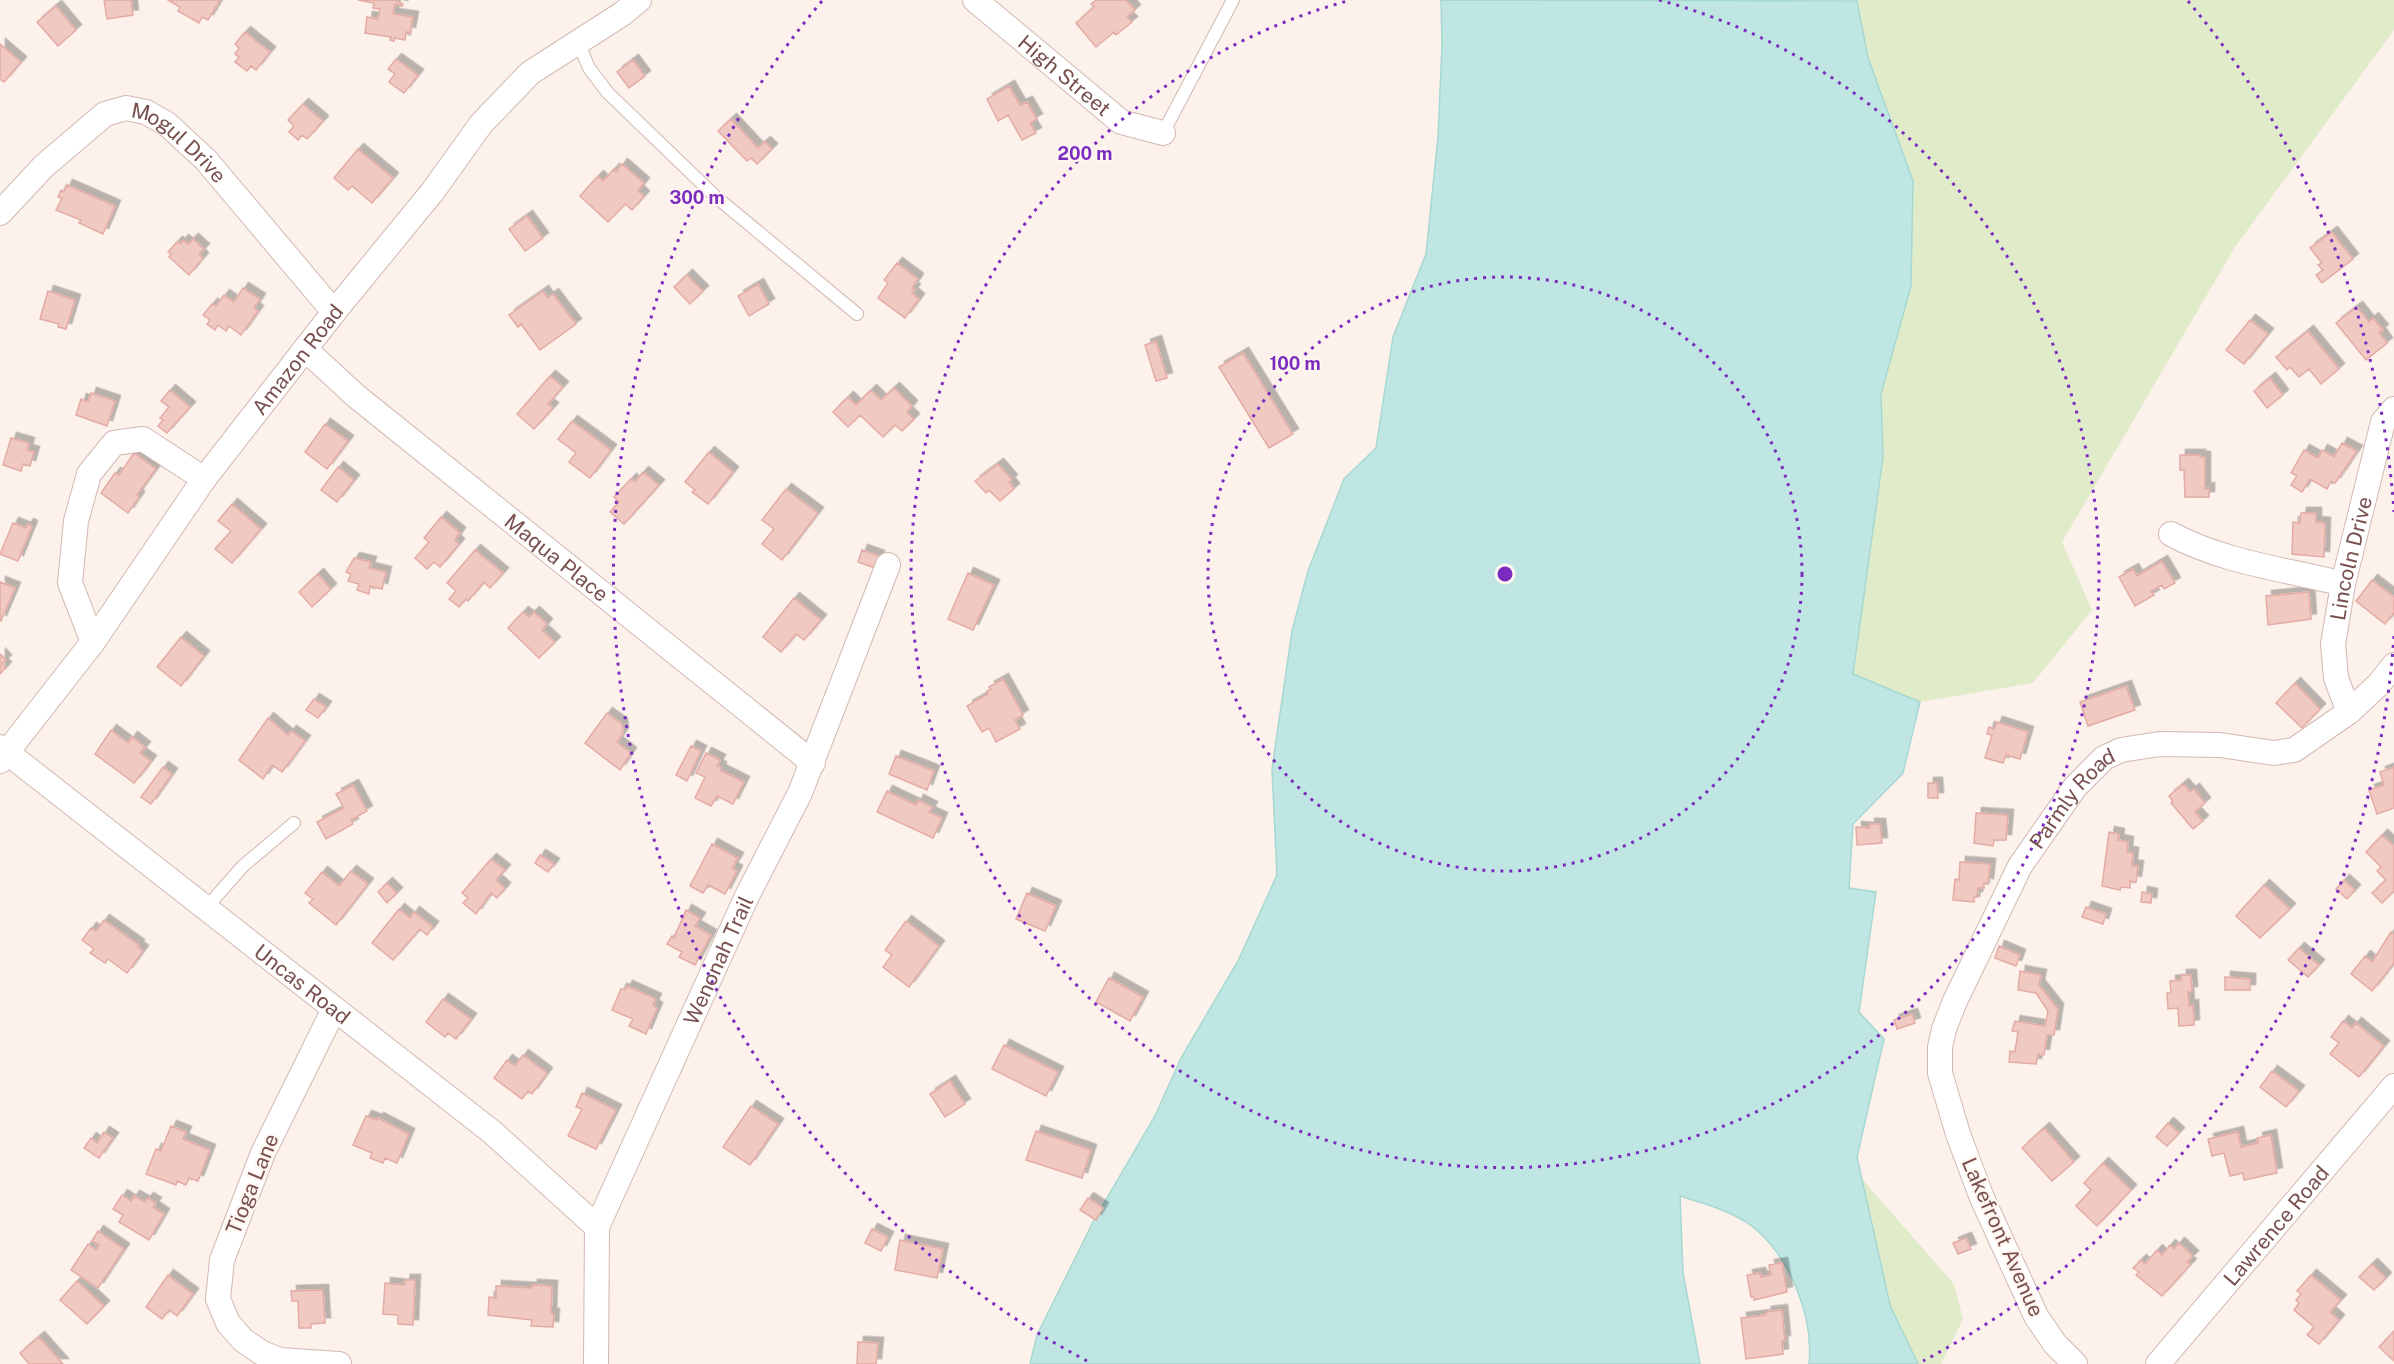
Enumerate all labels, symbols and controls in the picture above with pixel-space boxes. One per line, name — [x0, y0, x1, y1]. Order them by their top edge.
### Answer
street label: High Street — [1013, 29, 1116, 121]
street label: Mogul Drive — [129, 97, 232, 188]
text: 200 m — [1058, 143, 1112, 164]
text: 300 m — [669, 187, 725, 208]
street label: Amazon Road — [246, 299, 348, 420]
text: 100 m — [1269, 353, 1321, 374]
street label: Lincoln Drive — [2325, 494, 2377, 622]
street label: Maqua Place — [500, 508, 614, 607]
centre of rings — [1495, 564, 1515, 584]
street label: Parmly Road — [2024, 742, 2118, 853]
street label: Wenonah Trail — [678, 892, 758, 1029]
street label: Uncas Road — [249, 938, 355, 1029]
street label: Tioga Lane — [220, 1130, 284, 1238]
street label: Lakefront Avenue — [1957, 1154, 2049, 1320]
street label: Lawrence Road — [2218, 1160, 2334, 1290]

